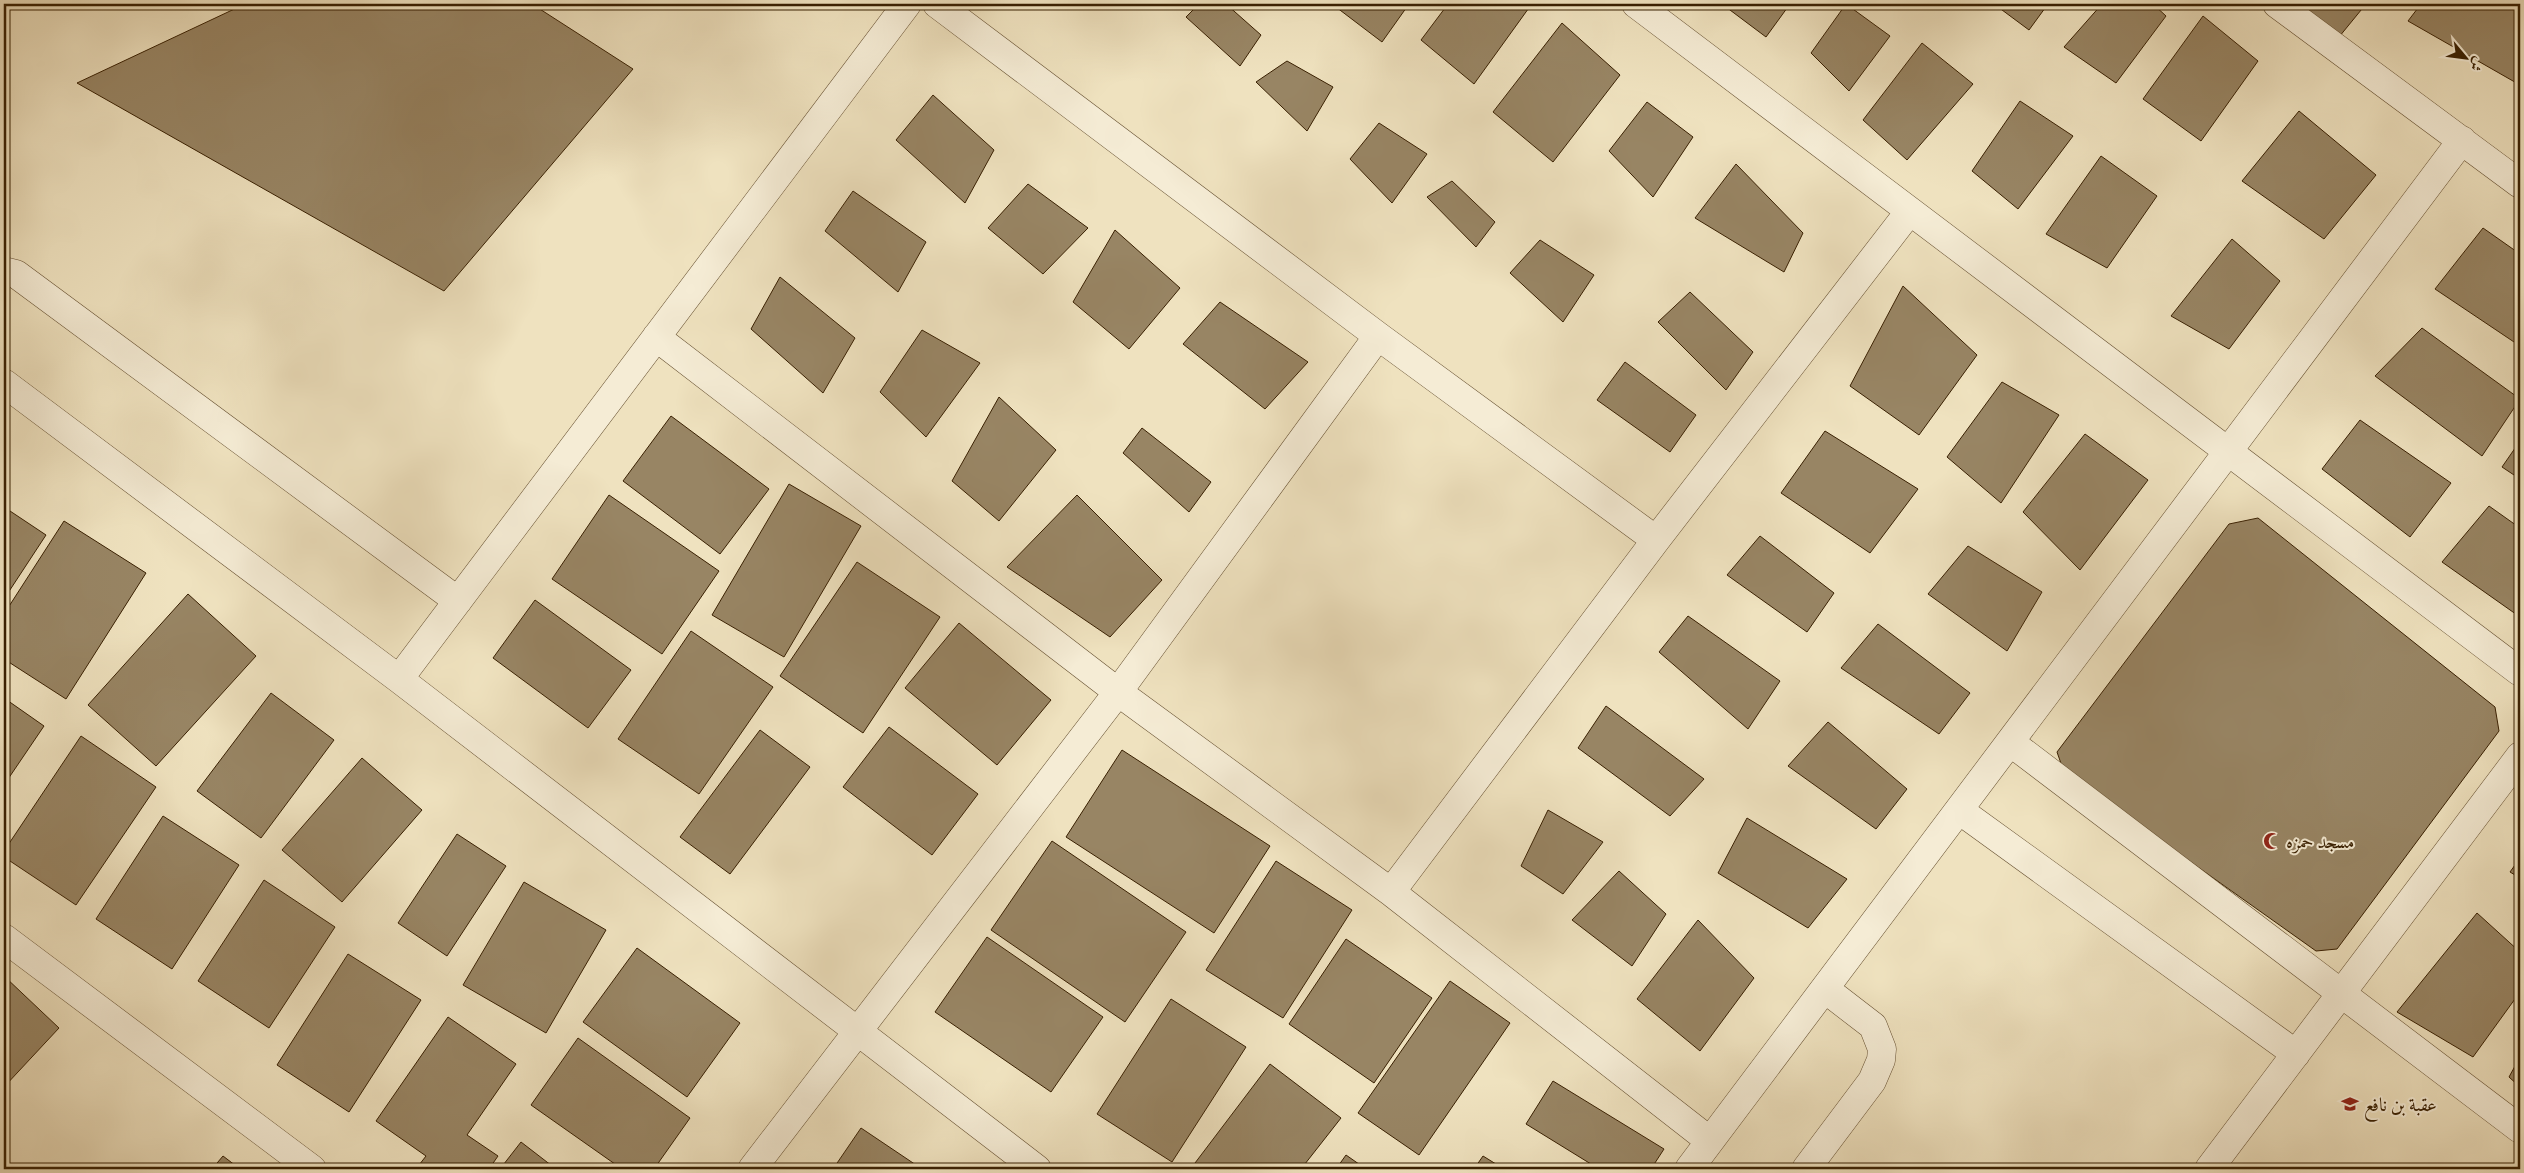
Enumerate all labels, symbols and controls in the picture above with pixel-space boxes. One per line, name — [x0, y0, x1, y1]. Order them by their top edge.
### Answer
north arrow — [2442, 32, 2492, 82]
text: ش — [2466, 54, 2489, 75]
place label: مسجد حمزه — [2286, 829, 2354, 854]
mosque icon: مسجد حمزه — [2262, 831, 2282, 851]
place label: عقبة بن نافع — [2364, 1092, 2437, 1122]
school or university icon: عقبة بن نافع — [2340, 1094, 2360, 1114]

